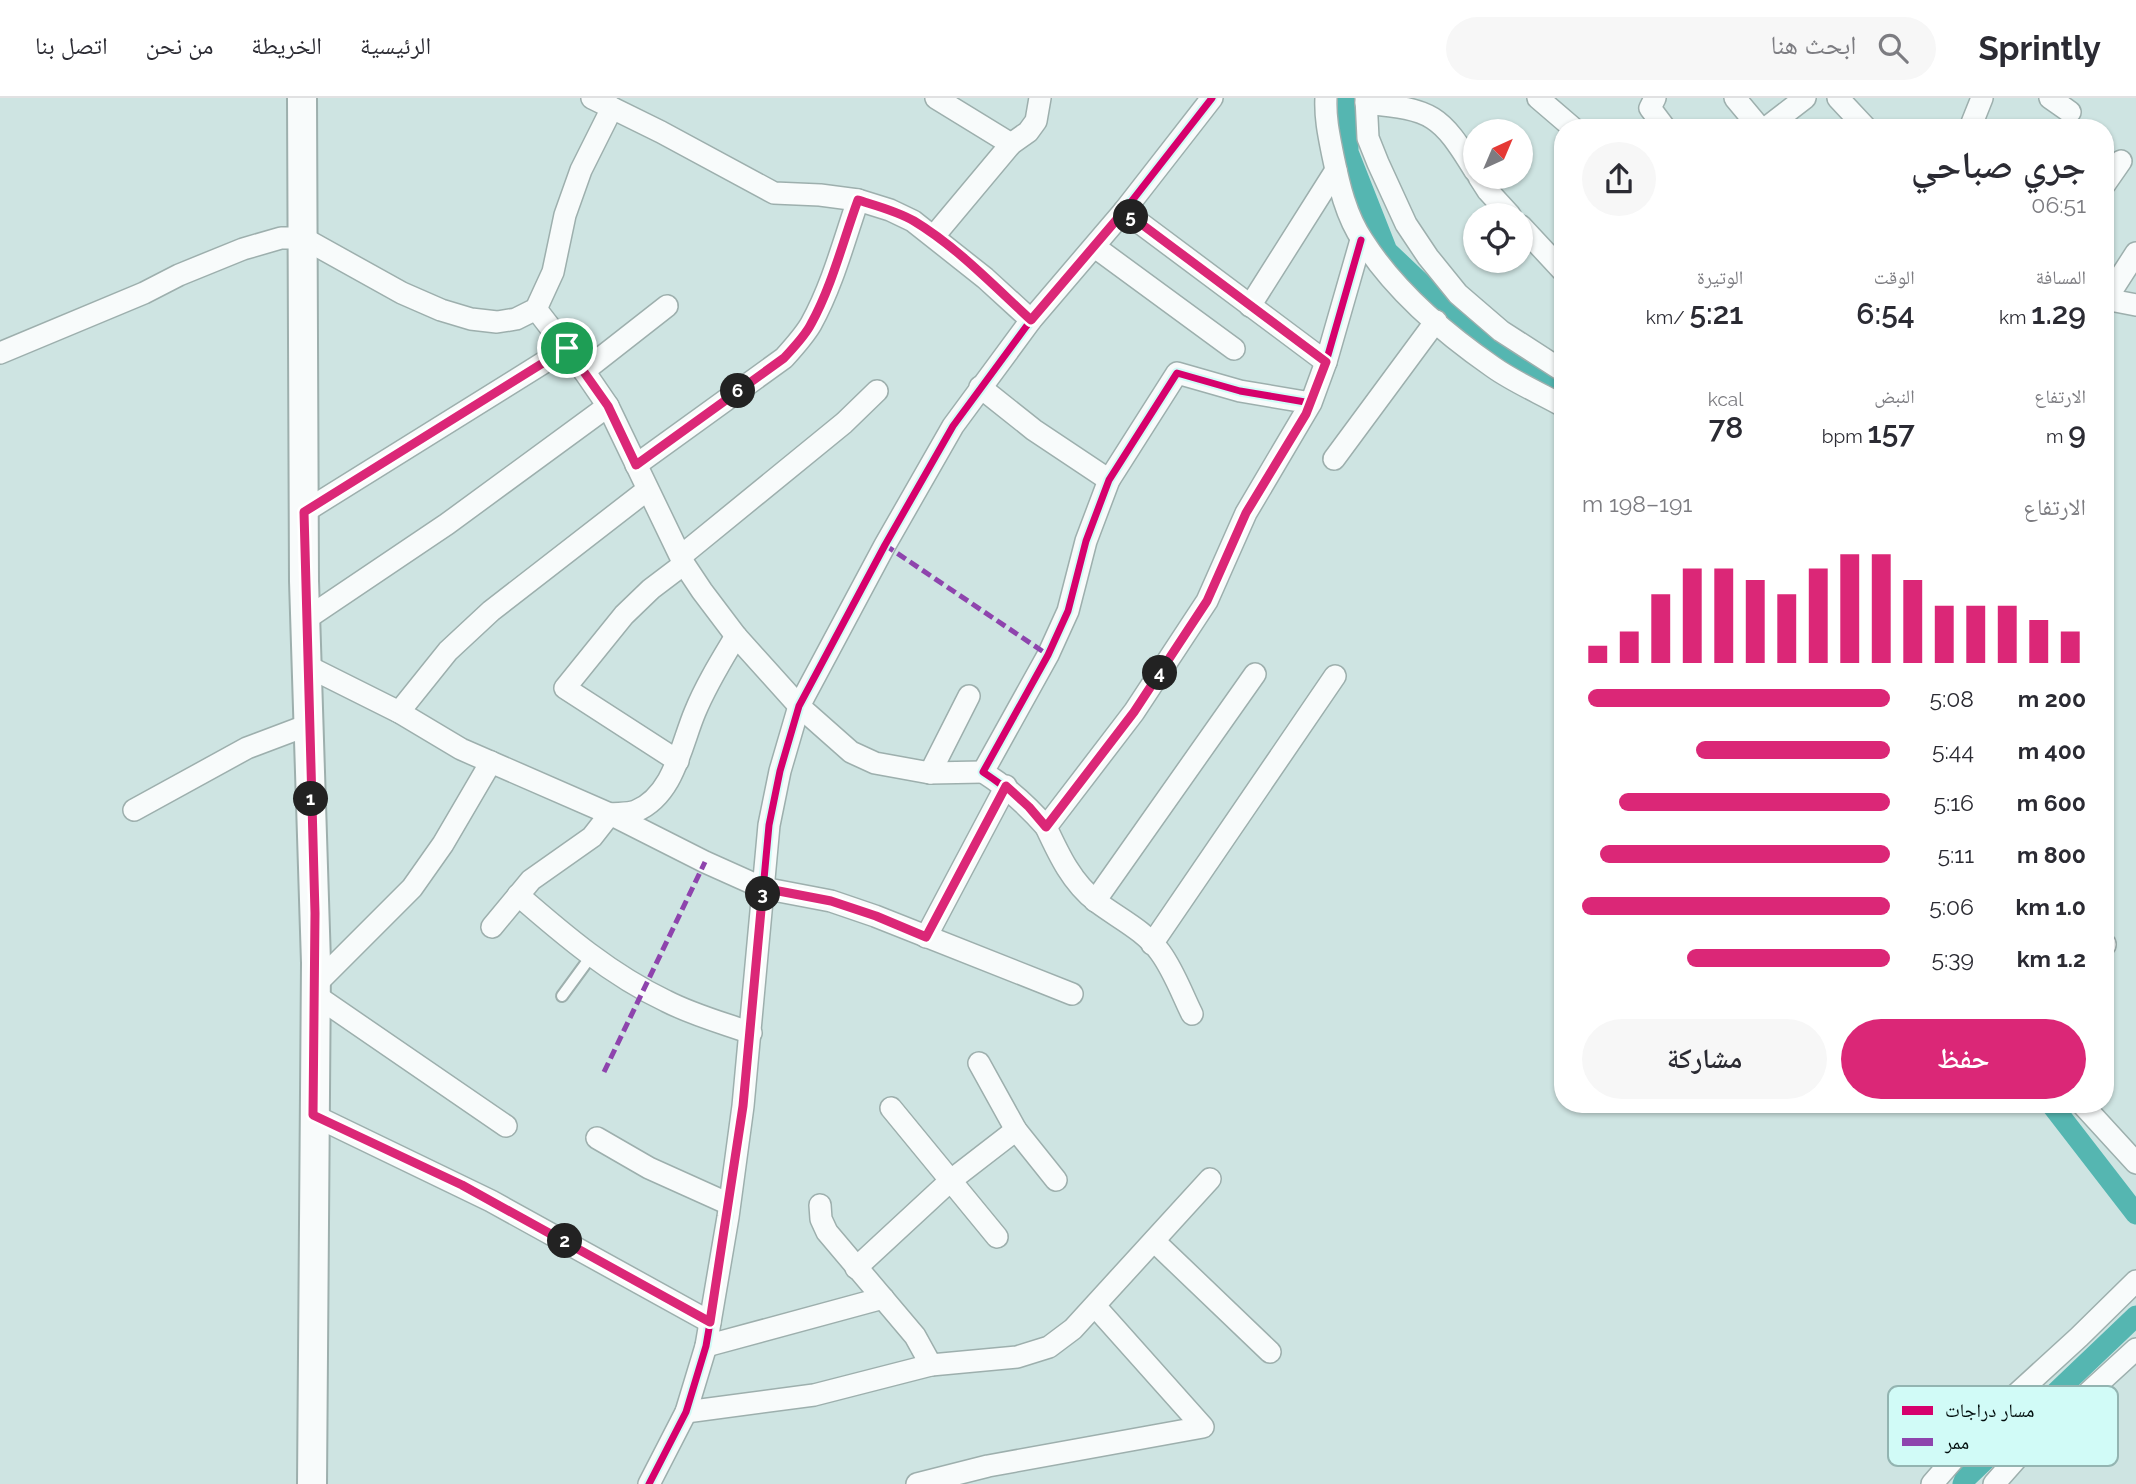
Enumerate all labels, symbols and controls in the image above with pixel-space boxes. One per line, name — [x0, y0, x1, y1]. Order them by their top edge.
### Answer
search box — [1446, 17, 1936, 80]
icon: search — [1874, 29, 1912, 67]
text: Sprintly — [1978, 29, 2101, 68]
text: ابحث هنا — [1771, 30, 1856, 60]
text: اتصل بنا — [35, 31, 108, 60]
text: من نحن — [146, 31, 213, 60]
text: الخريطة — [251, 31, 322, 60]
text: الرئيسية — [360, 31, 431, 60]
north arrow — [1463, 119, 1533, 189]
map controls — [1463, 119, 1533, 273]
button: share — [1582, 142, 1656, 216]
text: جري صباحي — [1911, 142, 2086, 187]
text: 06:51 — [2031, 191, 2086, 218]
pin: 5 — [1114, 200, 1148, 234]
button: locate — [1463, 203, 1533, 273]
text: 5 — [1125, 205, 1136, 227]
text: الوتيرة — [1697, 266, 1743, 288]
text: الوقت — [1874, 266, 1915, 288]
text: المسافة — [2036, 266, 2086, 288]
text: 5:21 — [1690, 296, 1743, 331]
text: 6:54 — [1856, 296, 1915, 331]
text: 1.29 — [2031, 296, 2086, 331]
text: /km — [1646, 306, 1690, 328]
text: km — [1999, 306, 2031, 328]
pin — [537, 318, 597, 378]
icon: arrive — [548, 329, 586, 367]
pin: 6 — [720, 374, 756, 408]
text: 6 — [732, 379, 743, 401]
text: النبض — [1874, 385, 1915, 407]
text: الارتفاع — [2034, 385, 2086, 407]
text: kcal — [1708, 388, 1743, 410]
text: 78 — [1709, 410, 1743, 445]
text: 157 — [1868, 415, 1915, 450]
text: 9 — [2068, 415, 2086, 450]
text: bpm — [1822, 425, 1868, 447]
text: m — [2046, 425, 2068, 447]
text: 191–198 m — [1582, 490, 1692, 517]
text: الارتفاع — [2023, 493, 2086, 520]
pin: 4 — [1142, 656, 1178, 690]
text: 4 — [1154, 661, 1165, 683]
text: 5:08 — [1929, 685, 1974, 712]
text: 200 m — [2018, 685, 2086, 712]
text: 5:44 — [1932, 737, 1974, 764]
text: 400 m — [2018, 737, 2086, 764]
pin: 1 — [294, 782, 328, 816]
text: 1 — [306, 787, 315, 809]
text: 5:16 — [1933, 789, 1974, 816]
text: 600 m — [2017, 789, 2086, 816]
text: 5:11 — [1937, 841, 1974, 868]
text: 800 m — [2017, 841, 2086, 868]
pin: 3 — [746, 876, 780, 912]
text: 3 — [757, 882, 768, 904]
text: 5:06 — [1929, 893, 1974, 920]
text: 1.0 km — [2016, 893, 2086, 920]
text: 5:39 — [1931, 945, 1974, 972]
text: 1.2 km — [2017, 945, 2086, 972]
button: مشاركة — [1582, 1019, 1827, 1099]
button: حفظ — [1841, 1019, 2086, 1099]
pin: 2 — [548, 1224, 582, 1258]
text: 2 — [559, 1229, 570, 1251]
legend — [1888, 1386, 2118, 1466]
text: مسار دراجات — [1945, 1399, 2035, 1422]
text: ممر — [1944, 1431, 1969, 1454]

